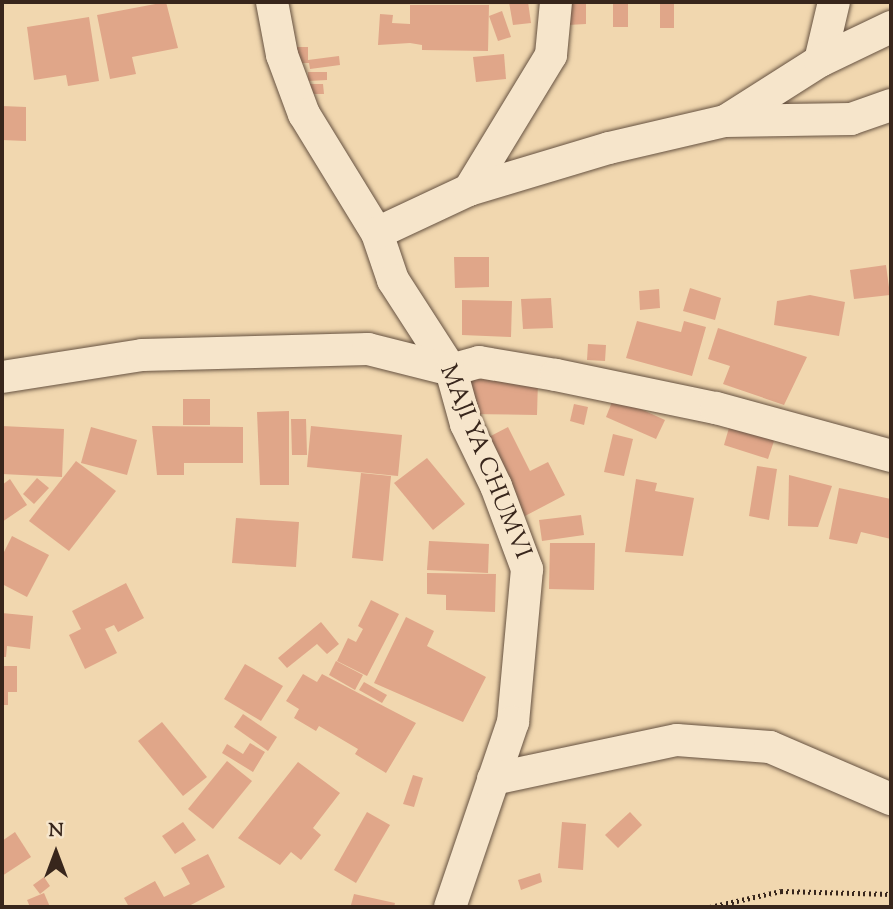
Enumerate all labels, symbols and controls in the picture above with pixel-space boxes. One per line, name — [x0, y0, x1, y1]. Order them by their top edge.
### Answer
street label: MAJI YA CHUMVI — [432, 361, 536, 563]
north arrow — [21, 818, 91, 888]
text: N — [48, 818, 64, 845]

